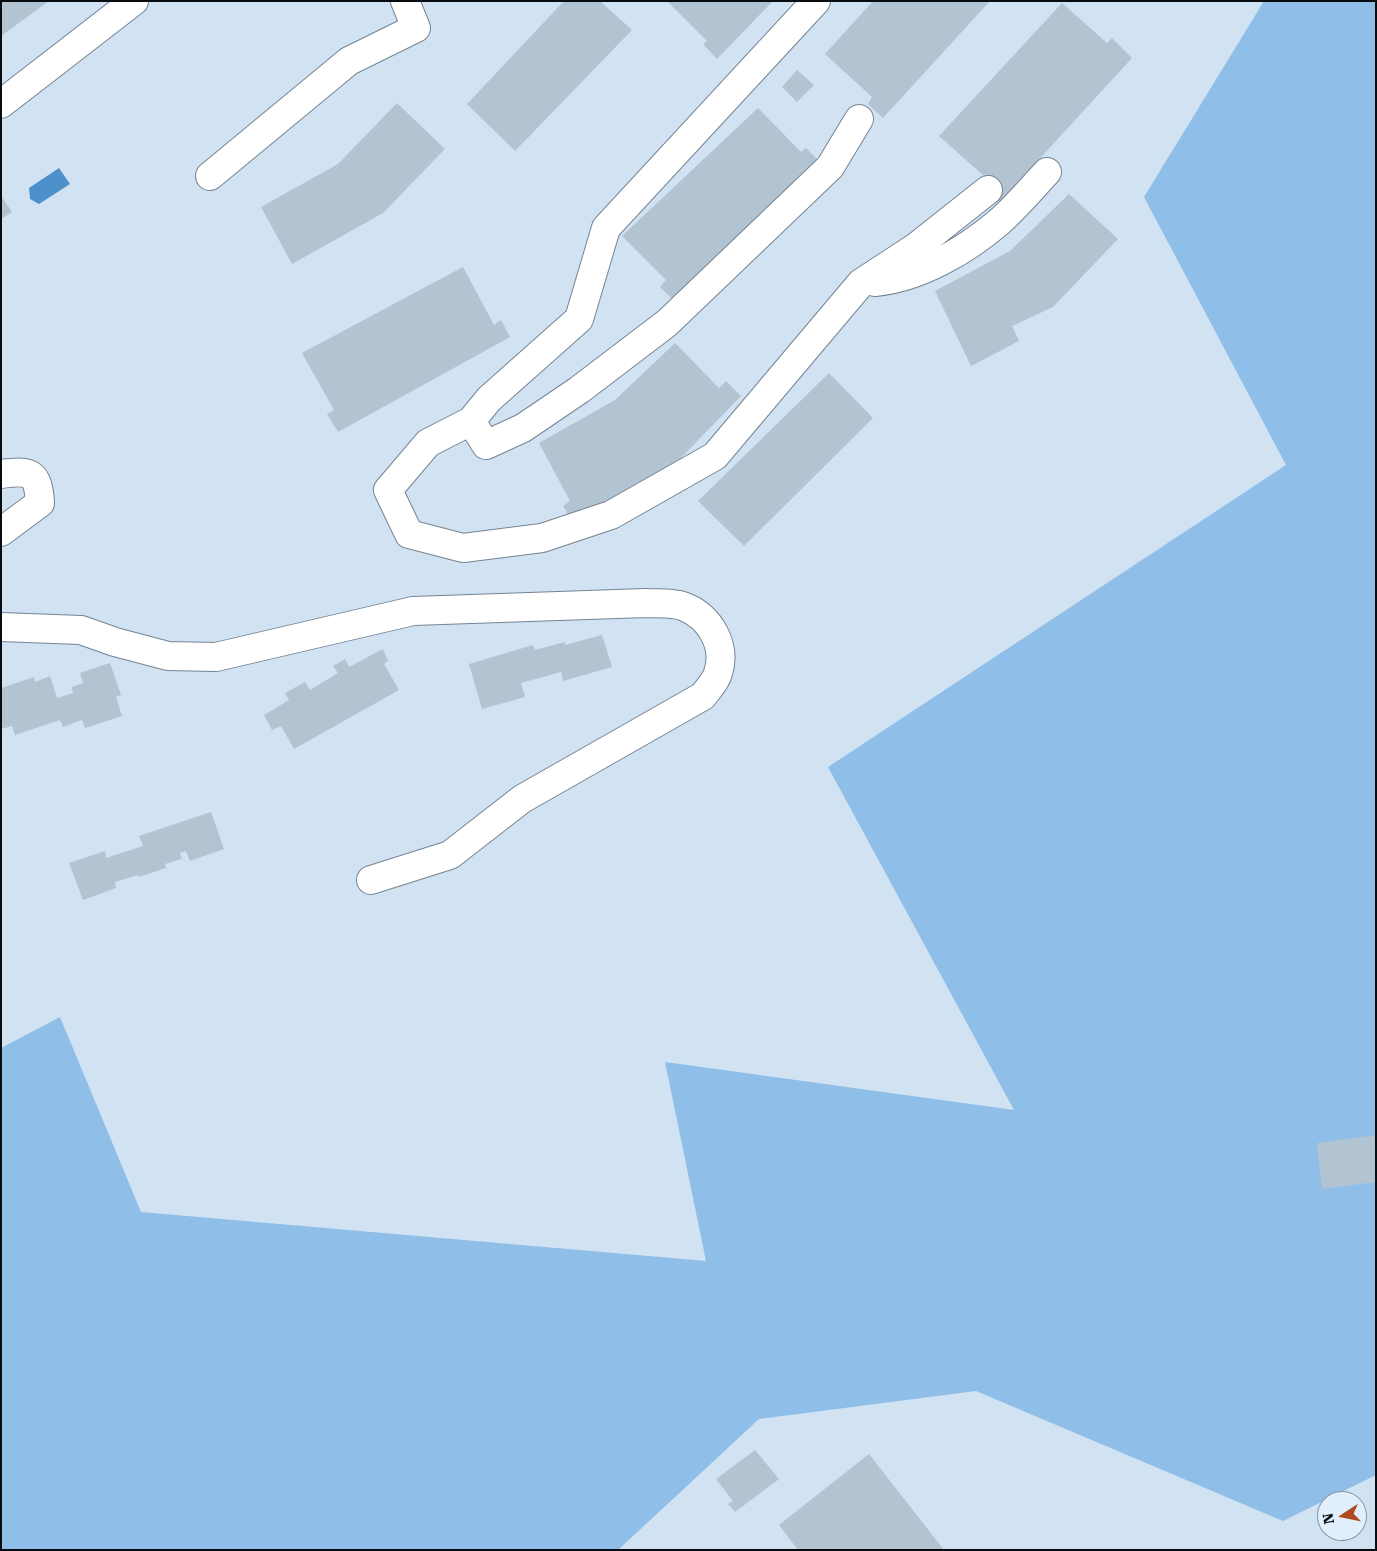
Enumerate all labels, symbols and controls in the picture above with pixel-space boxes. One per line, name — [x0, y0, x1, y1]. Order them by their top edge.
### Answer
north arrow — [1317, 1491, 1367, 1541]
text: N — [1319, 1512, 1337, 1525]

